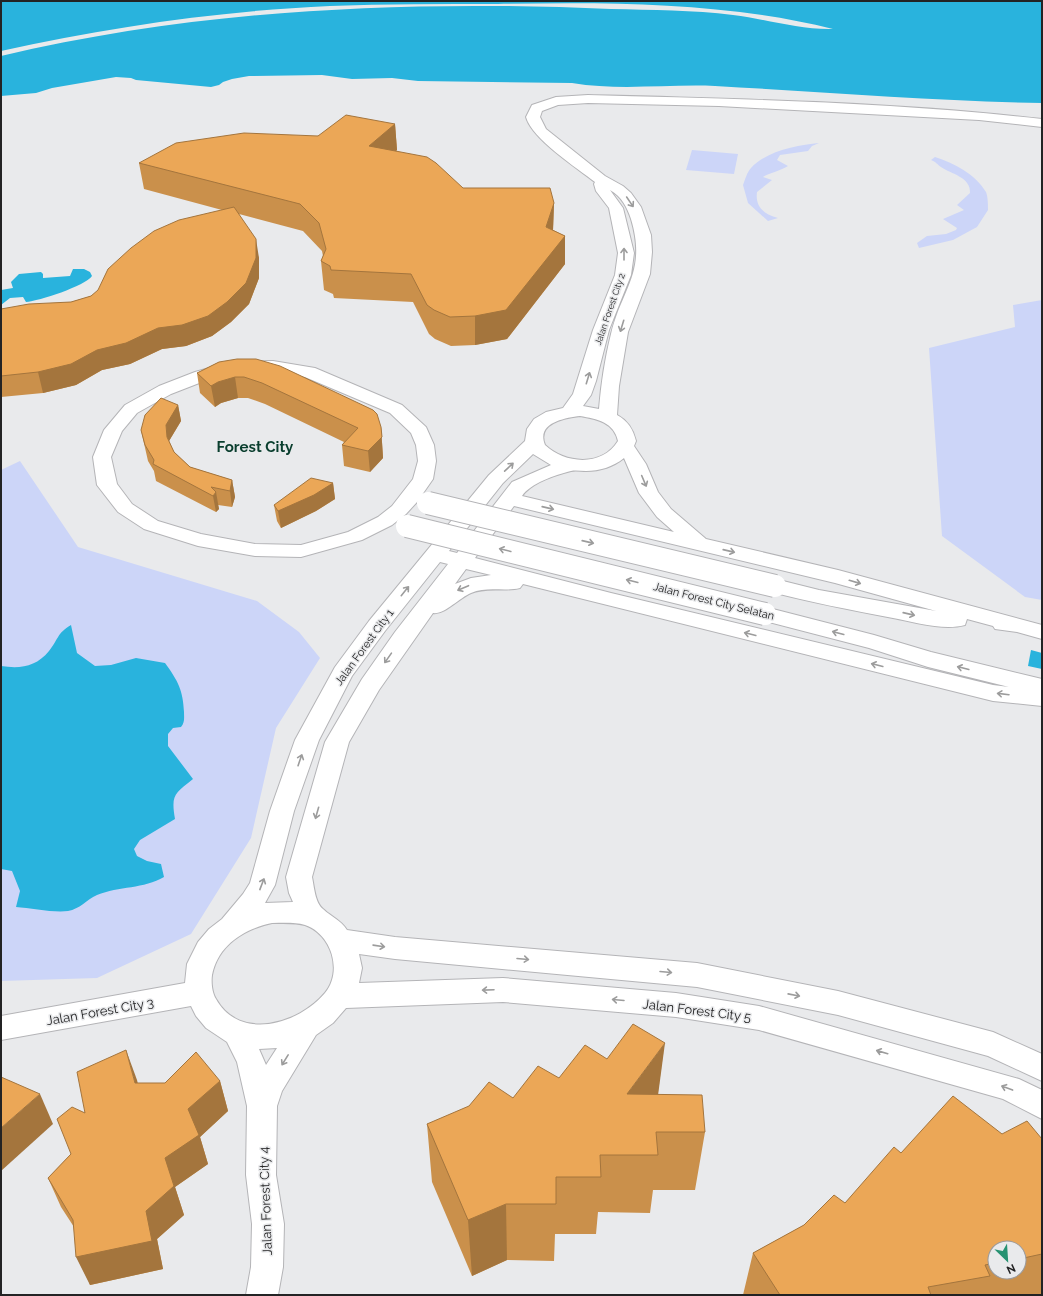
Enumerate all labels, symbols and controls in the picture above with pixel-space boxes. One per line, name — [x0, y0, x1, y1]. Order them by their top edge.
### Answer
one-way arrow — [626, 197, 634, 208]
one-way arrow — [620, 248, 628, 261]
street label: Jalan Forest City 2 — [593, 272, 627, 346]
one-way arrow — [618, 319, 625, 332]
one-way arrow — [585, 372, 592, 385]
district label: Forest City — [217, 438, 294, 456]
one-way arrow — [504, 462, 514, 472]
one-way arrow — [641, 475, 648, 487]
one-way arrow — [541, 504, 554, 512]
one-way arrow — [582, 539, 595, 546]
one-way arrow — [499, 546, 512, 554]
one-way arrow — [722, 548, 735, 555]
one-way arrow — [626, 577, 639, 584]
one-way arrow — [848, 579, 861, 586]
street label: Jalan Forest City Selatan — [652, 580, 776, 623]
one-way arrow — [457, 585, 469, 593]
one-way arrow — [401, 586, 410, 597]
street label: Jalan Forest City 1 — [332, 607, 397, 688]
one-way arrow — [903, 611, 916, 619]
one-way arrow — [832, 628, 845, 636]
one-way arrow — [744, 630, 757, 637]
one-way arrow — [384, 653, 392, 664]
one-way arrow — [870, 660, 883, 668]
one-way arrow — [957, 663, 970, 671]
one-way arrow — [997, 690, 1010, 698]
one-way arrow — [296, 754, 304, 766]
one-way arrow — [313, 806, 320, 819]
one-way arrow — [258, 878, 266, 890]
one-way arrow — [372, 942, 385, 949]
one-way arrow — [516, 955, 529, 962]
one-way arrow — [659, 969, 672, 976]
one-way arrow — [482, 986, 495, 994]
one-way arrow — [787, 991, 800, 999]
street label: Jalan Forest City 3 — [45, 995, 155, 1028]
one-way arrow — [612, 996, 625, 1004]
street label: Jalan Forest City 5 — [642, 996, 752, 1025]
one-way arrow — [876, 1048, 889, 1056]
one-way arrow — [281, 1054, 289, 1065]
one-way arrow — [1001, 1084, 1013, 1092]
street label: Jalan Forest City 4 — [256, 1146, 275, 1256]
north arrow — [987, 1240, 1027, 1280]
text: N — [1004, 1261, 1018, 1276]

